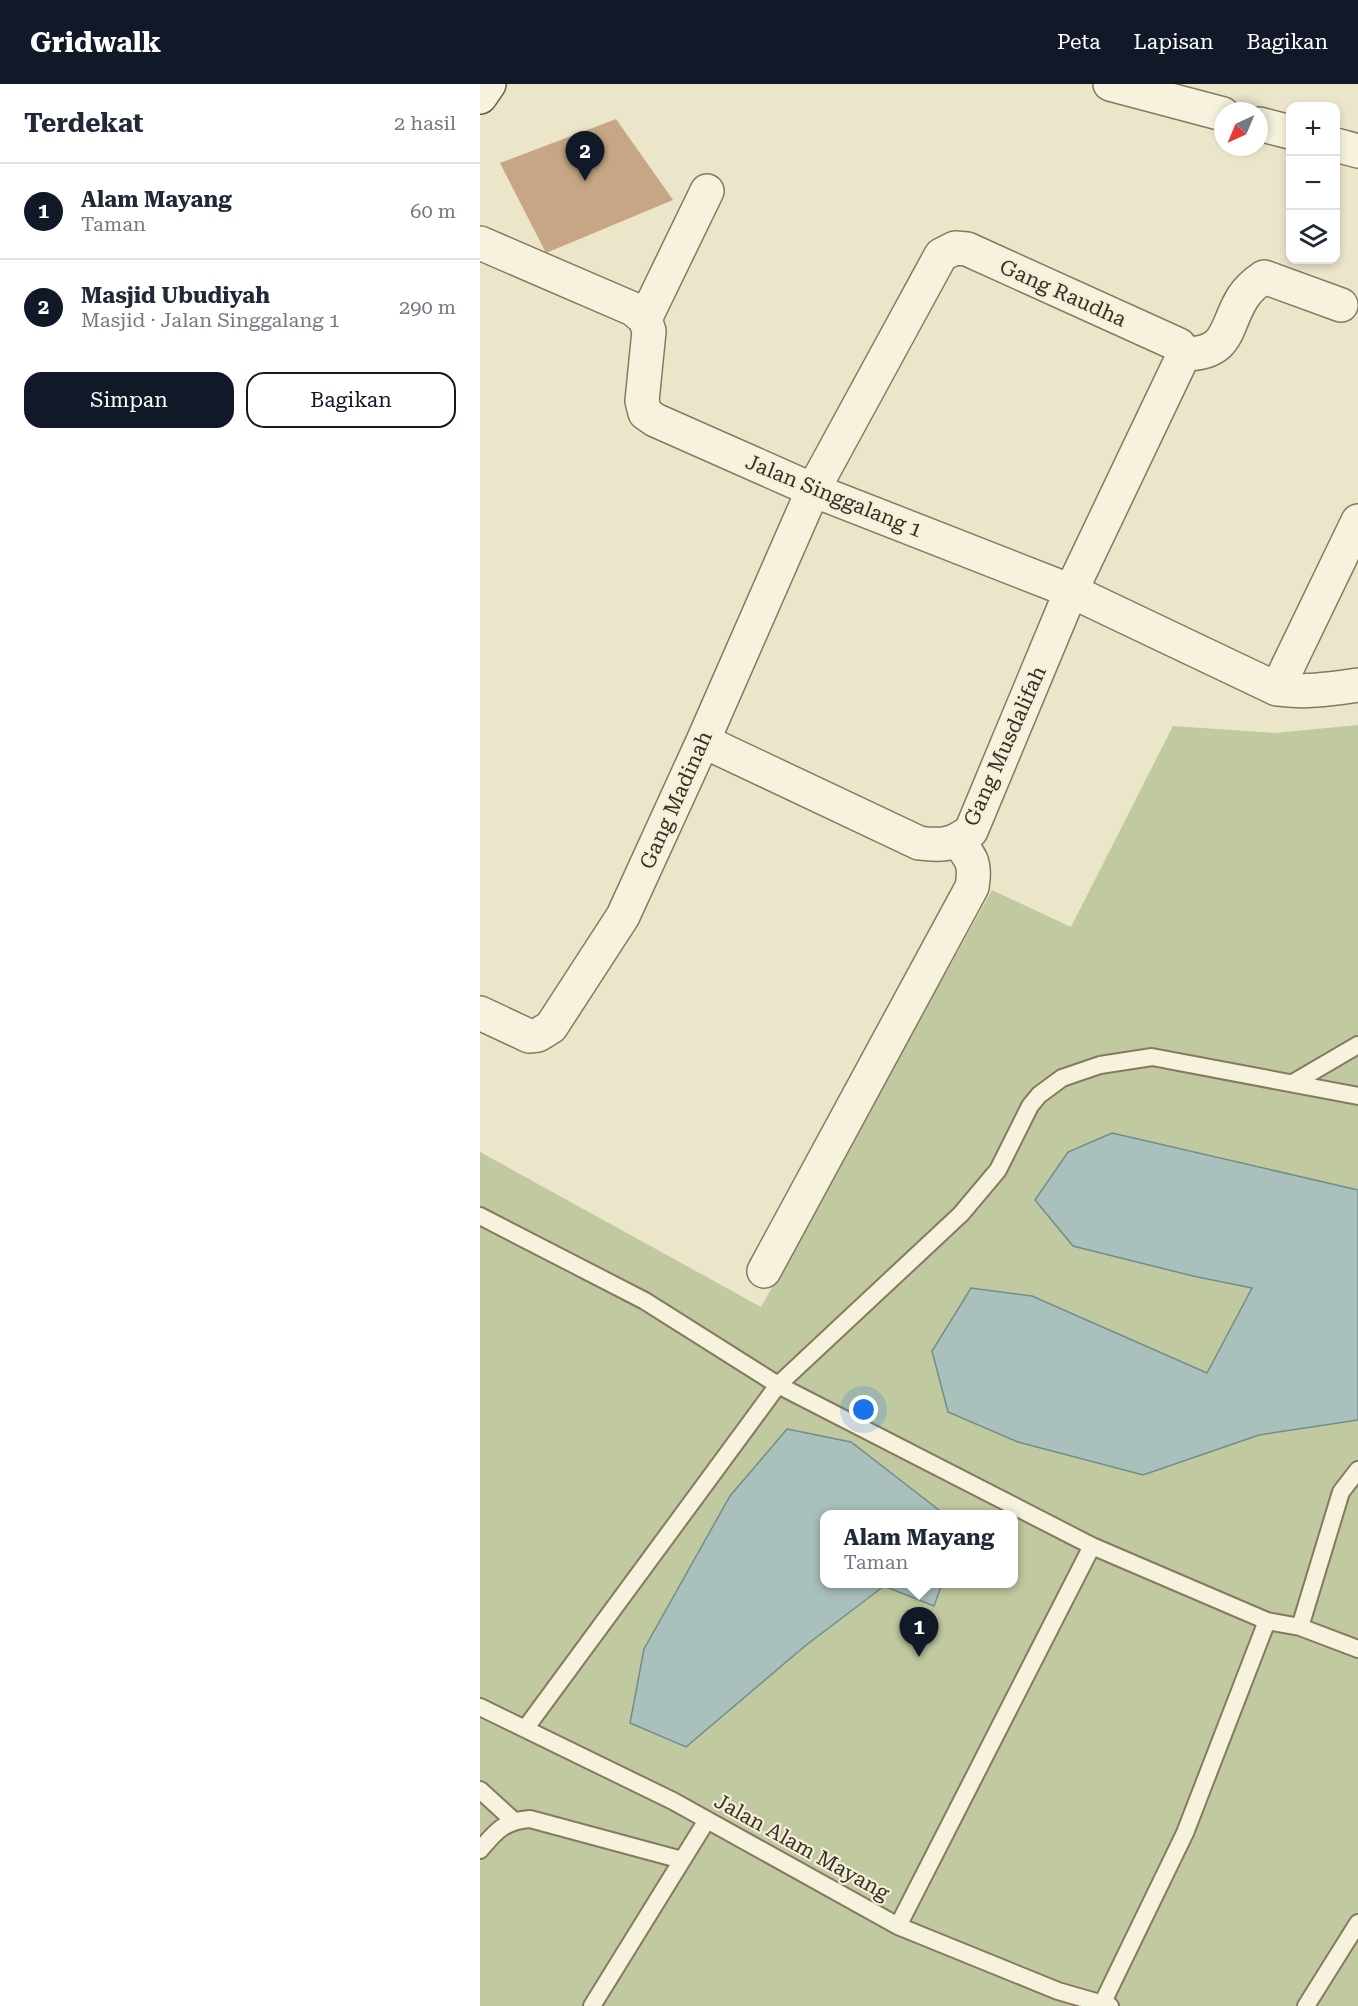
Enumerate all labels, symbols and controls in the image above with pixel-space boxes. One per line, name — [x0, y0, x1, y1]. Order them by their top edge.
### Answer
text: Gridwalk — [30, 26, 161, 59]
text: Peta — [1057, 30, 1101, 54]
text: Lapisan — [1134, 30, 1214, 54]
text: Bagikan — [1247, 30, 1328, 54]
north arrow — [1214, 102, 1268, 156]
map controls — [1286, 102, 1340, 264]
button: + — [1286, 102, 1340, 156]
text: Terdekat — [24, 108, 144, 138]
text: 2 hasil — [394, 111, 456, 135]
pin: 2 — [566, 132, 604, 181]
button: − — [1286, 156, 1340, 210]
text: Alam Mayang — [81, 187, 232, 212]
text: 1 — [38, 199, 49, 223]
text: 60 m — [410, 199, 456, 223]
button: layers — [1286, 210, 1340, 264]
text: Taman — [81, 212, 146, 236]
street label: Gang Raudha — [996, 254, 1131, 332]
text: Masjid Ubudiyah — [81, 283, 270, 308]
text: 2 — [38, 295, 49, 319]
text: 290 m — [399, 295, 456, 319]
text: Masjid · Jalan Singgalang 1 — [81, 308, 340, 332]
button: Simpan — [24, 372, 234, 428]
button: Bagikan — [246, 372, 456, 428]
street label: Jalan Singgalang 1 — [742, 450, 926, 542]
street label: Gang Musdalifah — [959, 662, 1051, 830]
street label: Gang Madinah — [635, 727, 717, 873]
your location — [849, 1395, 878, 1424]
popup — [820, 1510, 1018, 1588]
text: Alam Mayang — [844, 1525, 994, 1550]
text: Taman — [844, 1550, 909, 1574]
pin: 1 — [900, 1608, 938, 1657]
street label: Jalan Alam Mayang — [710, 1789, 894, 1905]

